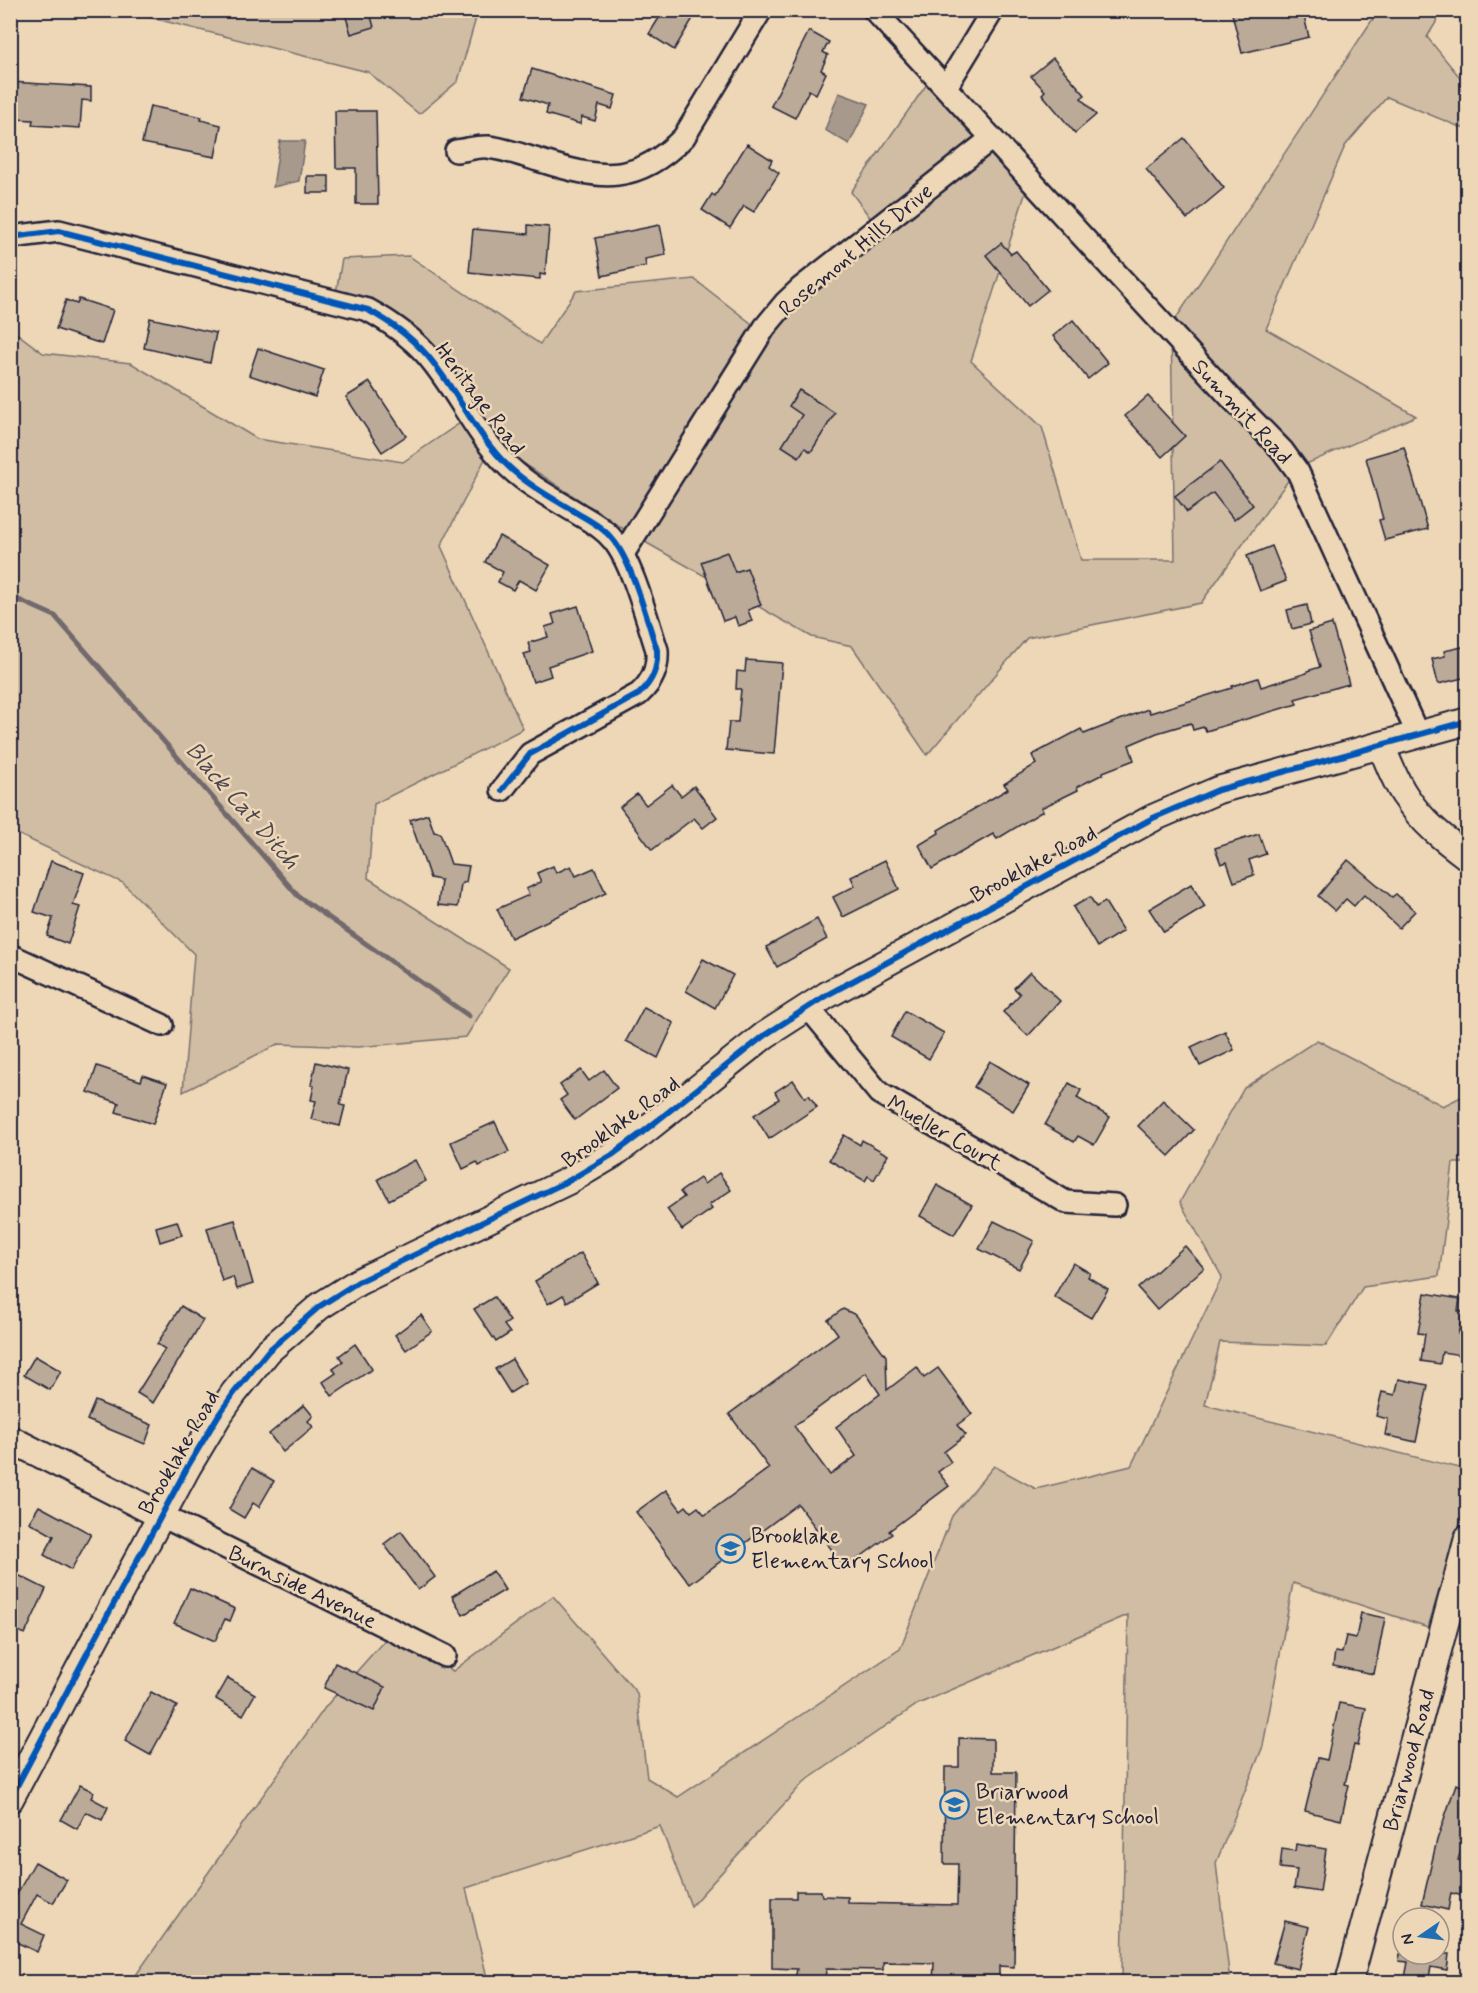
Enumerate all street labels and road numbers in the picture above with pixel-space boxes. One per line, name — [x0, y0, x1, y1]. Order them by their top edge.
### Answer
street label: Rosemont Hills Drive — [773, 178, 939, 323]
street label: Heritage Road — [427, 337, 531, 462]
street label: Summit Road — [1185, 354, 1298, 471]
street label: Brooklake Road — [966, 820, 1102, 910]
street label: Brooklake Road — [557, 1070, 686, 1175]
street label: Mueller Court — [881, 1090, 1007, 1178]
street label: Brooklake Road — [133, 1386, 227, 1520]
street label: Burnside Avenue — [223, 1540, 381, 1636]
street label: Briarwood Road — [1378, 1686, 1442, 1835]

